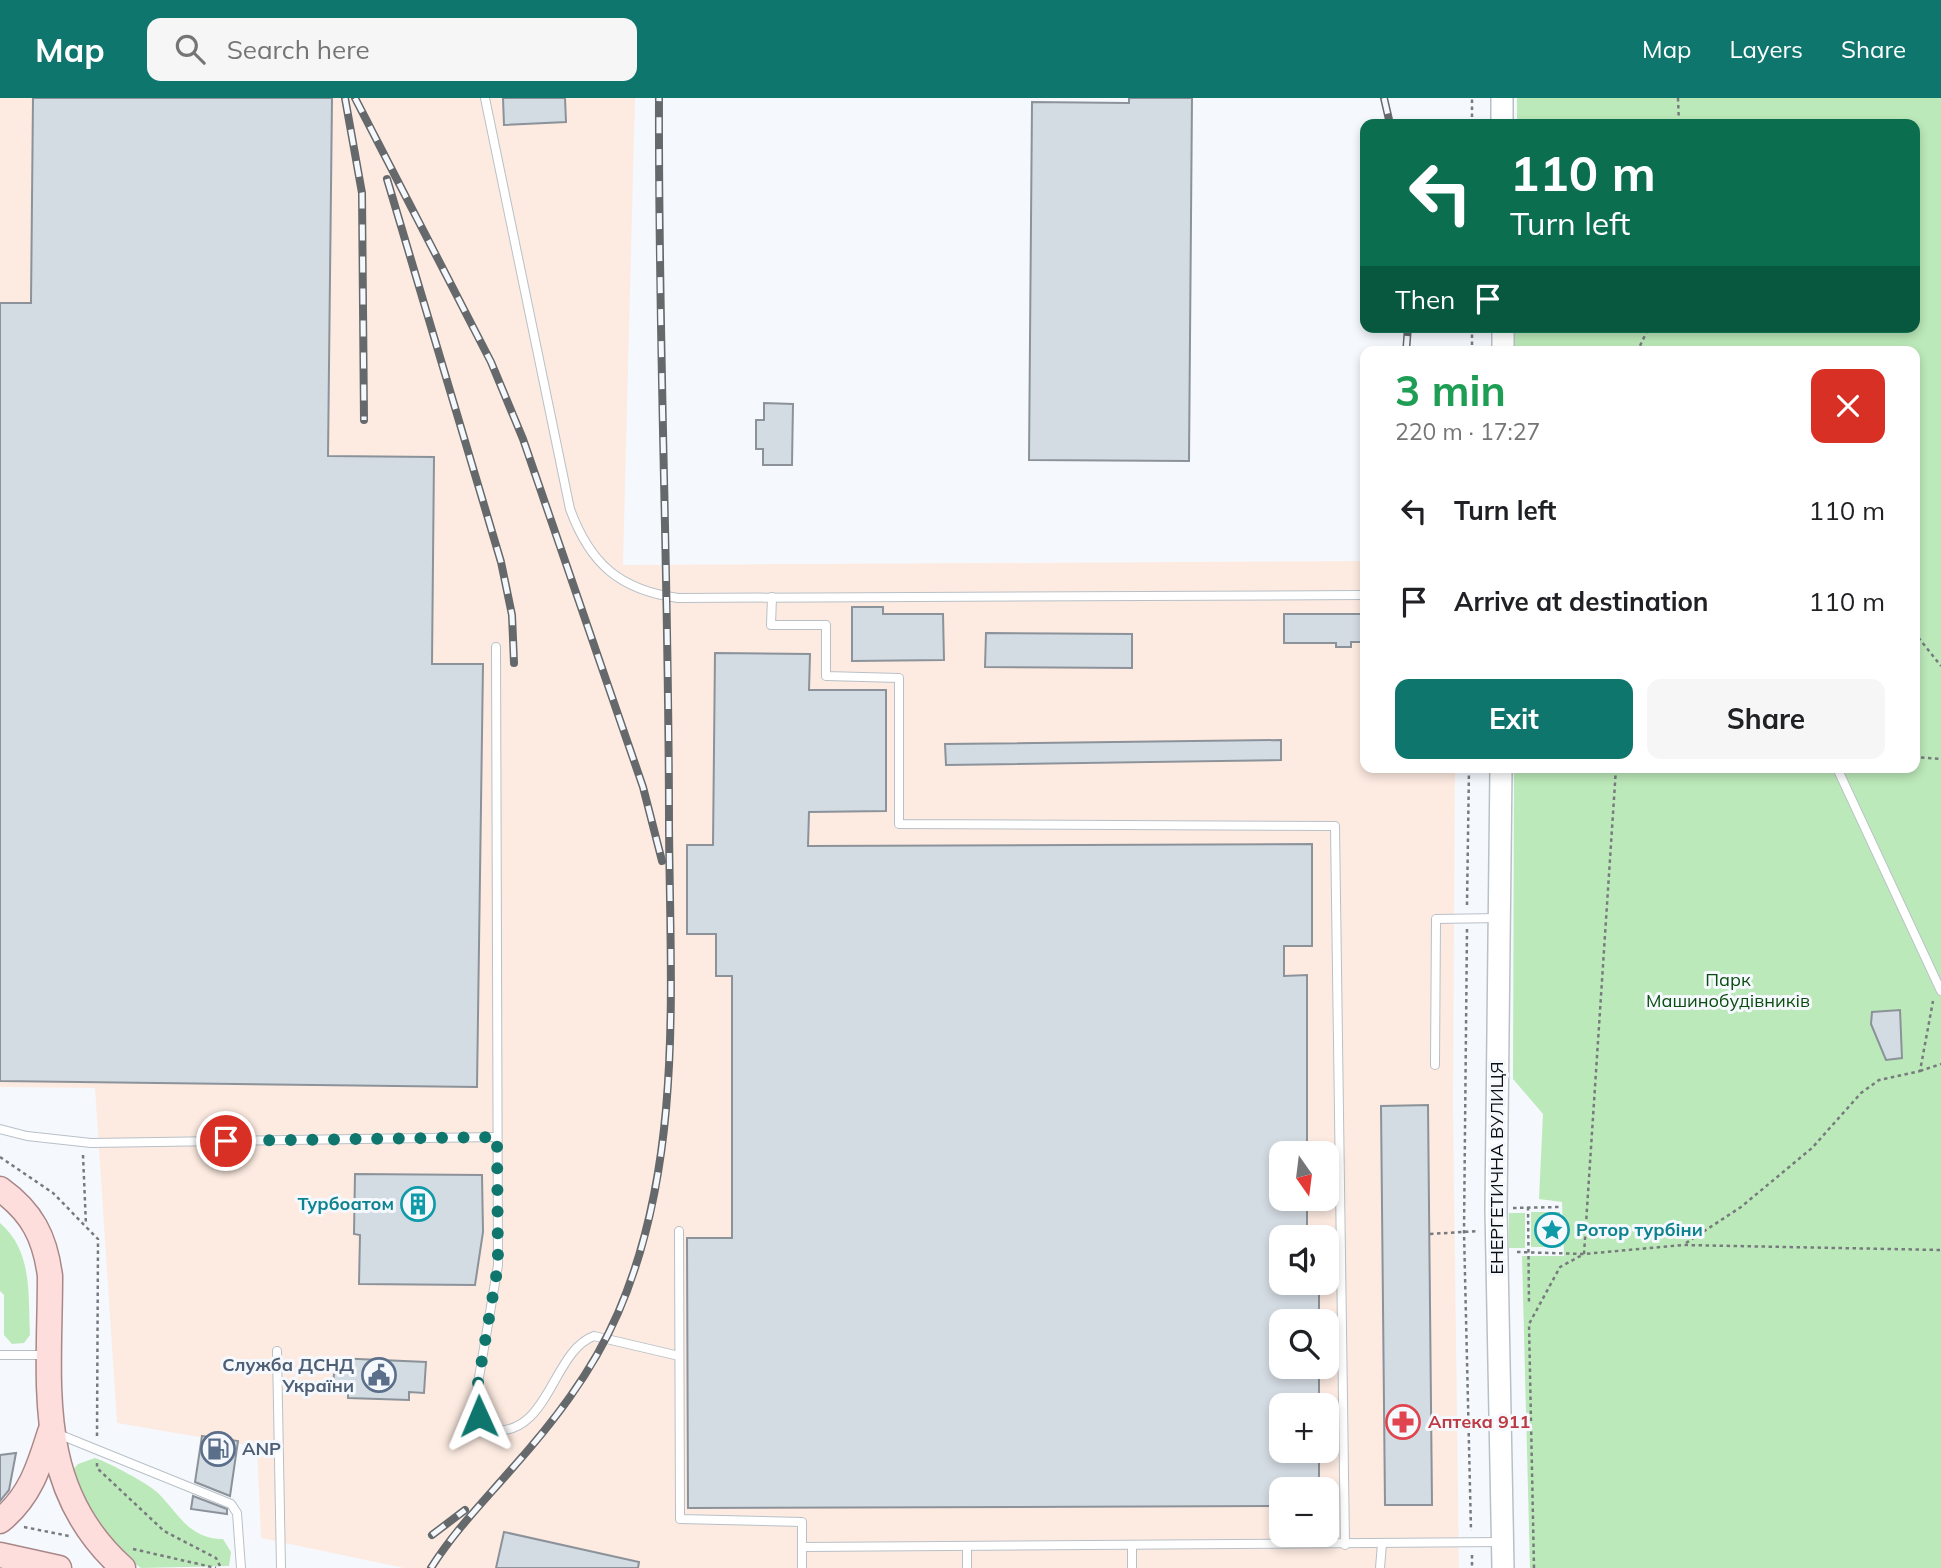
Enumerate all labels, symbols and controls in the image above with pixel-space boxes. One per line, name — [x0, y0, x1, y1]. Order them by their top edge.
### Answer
search box — [147, 18, 637, 81]
text: Map — [35, 29, 105, 70]
icon: search — [171, 30, 209, 68]
text: Search here — [227, 33, 370, 66]
text: Map — [1642, 34, 1691, 64]
text: Layers — [1729, 34, 1803, 64]
text: Share — [1841, 34, 1906, 64]
text: 110 m — [1510, 142, 1656, 203]
icon: left — [1395, 147, 1486, 238]
text: Turn left — [1510, 203, 1630, 243]
icon: arrive — [1469, 280, 1507, 318]
text: Then — [1395, 283, 1455, 316]
text: 3 min — [1395, 364, 1506, 417]
button: close — [1811, 369, 1885, 443]
text: 220 m · 17:27 — [1395, 417, 1540, 446]
icon: left — [1395, 492, 1433, 530]
text: Turn left — [1454, 494, 1556, 527]
text: 110 m — [1809, 494, 1885, 527]
icon: arrive — [1395, 583, 1433, 621]
text: Arrive at destination — [1454, 585, 1709, 618]
text: 110 m — [1809, 585, 1885, 618]
button: Exit — [1395, 679, 1633, 759]
button: Share — [1647, 679, 1885, 759]
park label: Парк Машинобудівників — [1646, 968, 1810, 1012]
street label: ЕНЕРГЕТИЧНА ВУЛИЦЯ — [1485, 1061, 1508, 1275]
pin — [196, 1111, 256, 1171]
icon: arrive — [207, 1122, 245, 1160]
north arrow — [1269, 1141, 1339, 1211]
map controls — [1269, 1141, 1339, 1547]
building icon: Турбоатом — [399, 1185, 437, 1223]
place label: Турбоатом — [297, 1192, 394, 1215]
place icon: Ротор турбіни — [1533, 1211, 1571, 1249]
place label: Ротор турбіни — [1576, 1218, 1703, 1241]
button: sound — [1269, 1225, 1339, 1295]
button: search — [1269, 1309, 1339, 1379]
place label: Служба ДСНД України — [222, 1353, 354, 1397]
public building icon: Служба ДСНД України — [360, 1356, 398, 1394]
position arrow — [442, 1379, 516, 1453]
button: + — [1269, 1393, 1339, 1463]
pharmacy icon: Аптека 911 — [1384, 1403, 1422, 1441]
place label: Аптека 911 — [1428, 1410, 1530, 1433]
fuel station icon: ANP — [199, 1430, 237, 1468]
place label: ANP — [242, 1437, 281, 1460]
button: − — [1269, 1477, 1339, 1547]

